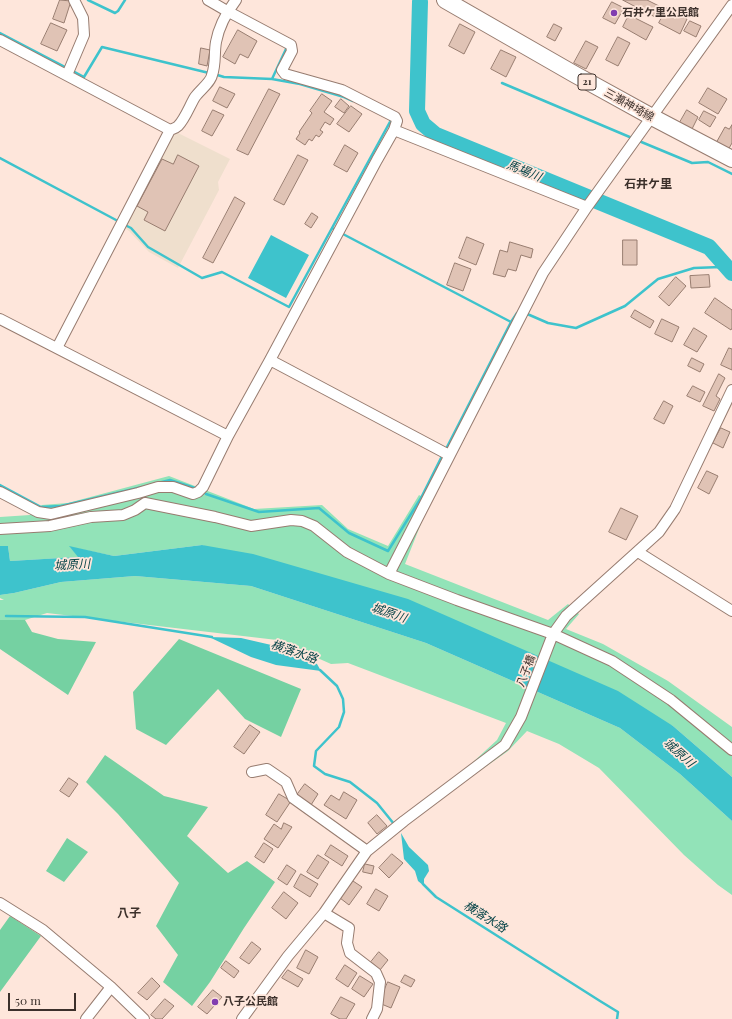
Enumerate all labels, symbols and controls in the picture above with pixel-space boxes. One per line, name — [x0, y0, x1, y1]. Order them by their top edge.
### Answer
place label: 石井ケ里公民館 — [622, 6, 699, 20]
marker: 石井ケ里公民館 — [609, 8, 619, 18]
road number: 21 — [578, 74, 596, 90]
street label: 三瀬神埼線 — [602, 86, 656, 124]
water label: 馬場川 — [505, 158, 543, 184]
district label: 石井ケ里 — [624, 177, 672, 191]
water label: 城原川 — [54, 557, 90, 573]
water label: 城原川 — [370, 600, 408, 626]
water label: 横落水路 — [269, 637, 319, 667]
street label: 八子橋 — [514, 653, 538, 689]
water label: 城原川 — [661, 736, 697, 770]
water label: 横落水路 — [461, 898, 509, 936]
district label: 八子 — [117, 906, 141, 920]
scale bar — [10, 985, 78, 1011]
text: 50 m — [15, 992, 41, 1008]
place label: 八子公民館 — [223, 995, 278, 1009]
marker: 八子公民館 — [210, 997, 220, 1007]

